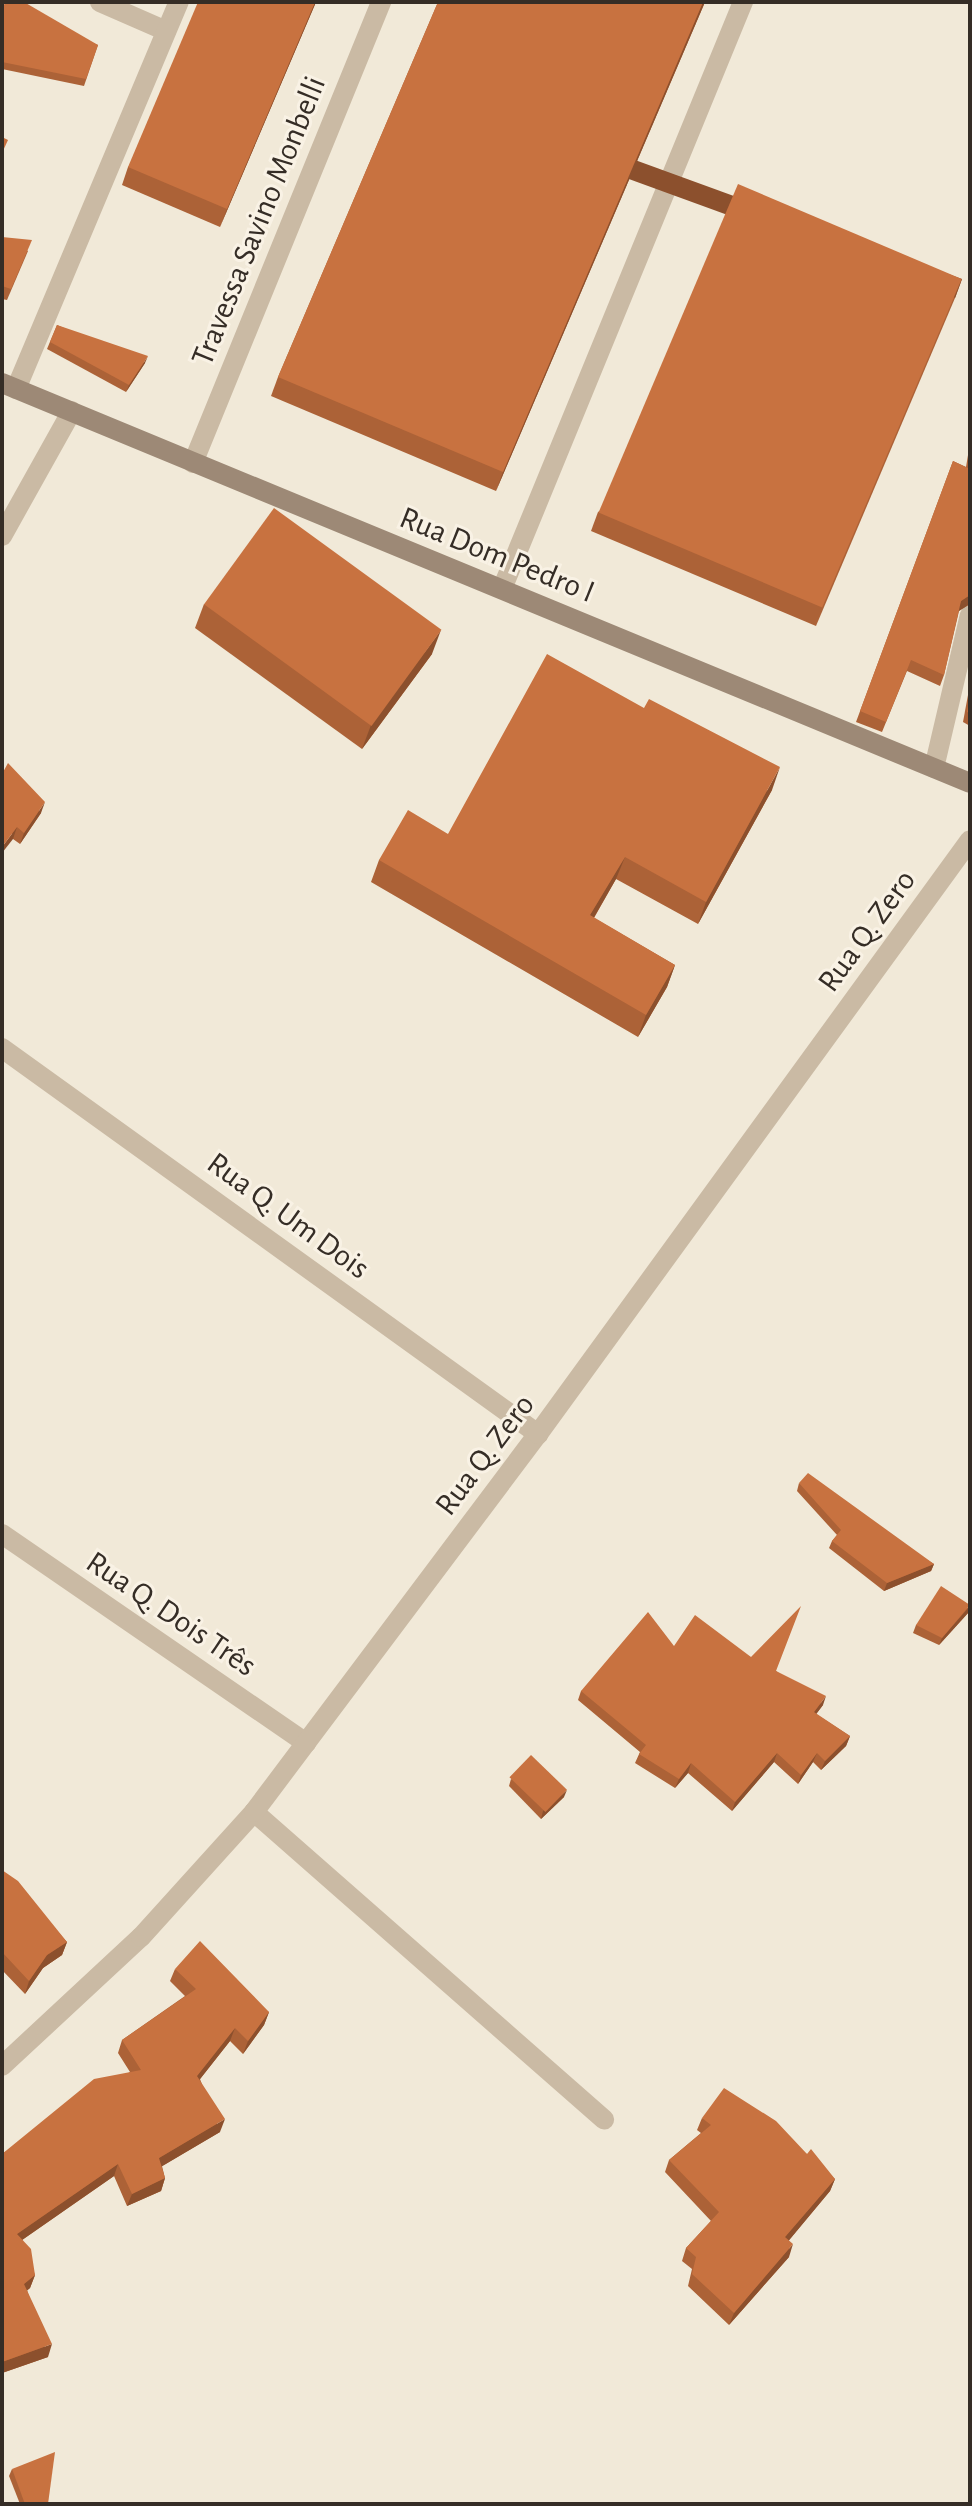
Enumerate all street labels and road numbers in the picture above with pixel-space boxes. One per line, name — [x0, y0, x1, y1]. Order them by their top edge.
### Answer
street label: Travessa Savino Monbelli — [183, 71, 335, 371]
street label: Rua Dom Pedro I — [394, 498, 600, 612]
street label: Rua Q. Zero — [810, 862, 924, 1000]
street label: Rua Q. Um Dois — [199, 1144, 377, 1288]
street label: Rua Q. Zero — [427, 1387, 543, 1523]
street label: Rua Q. Dois Três — [79, 1543, 263, 1685]

